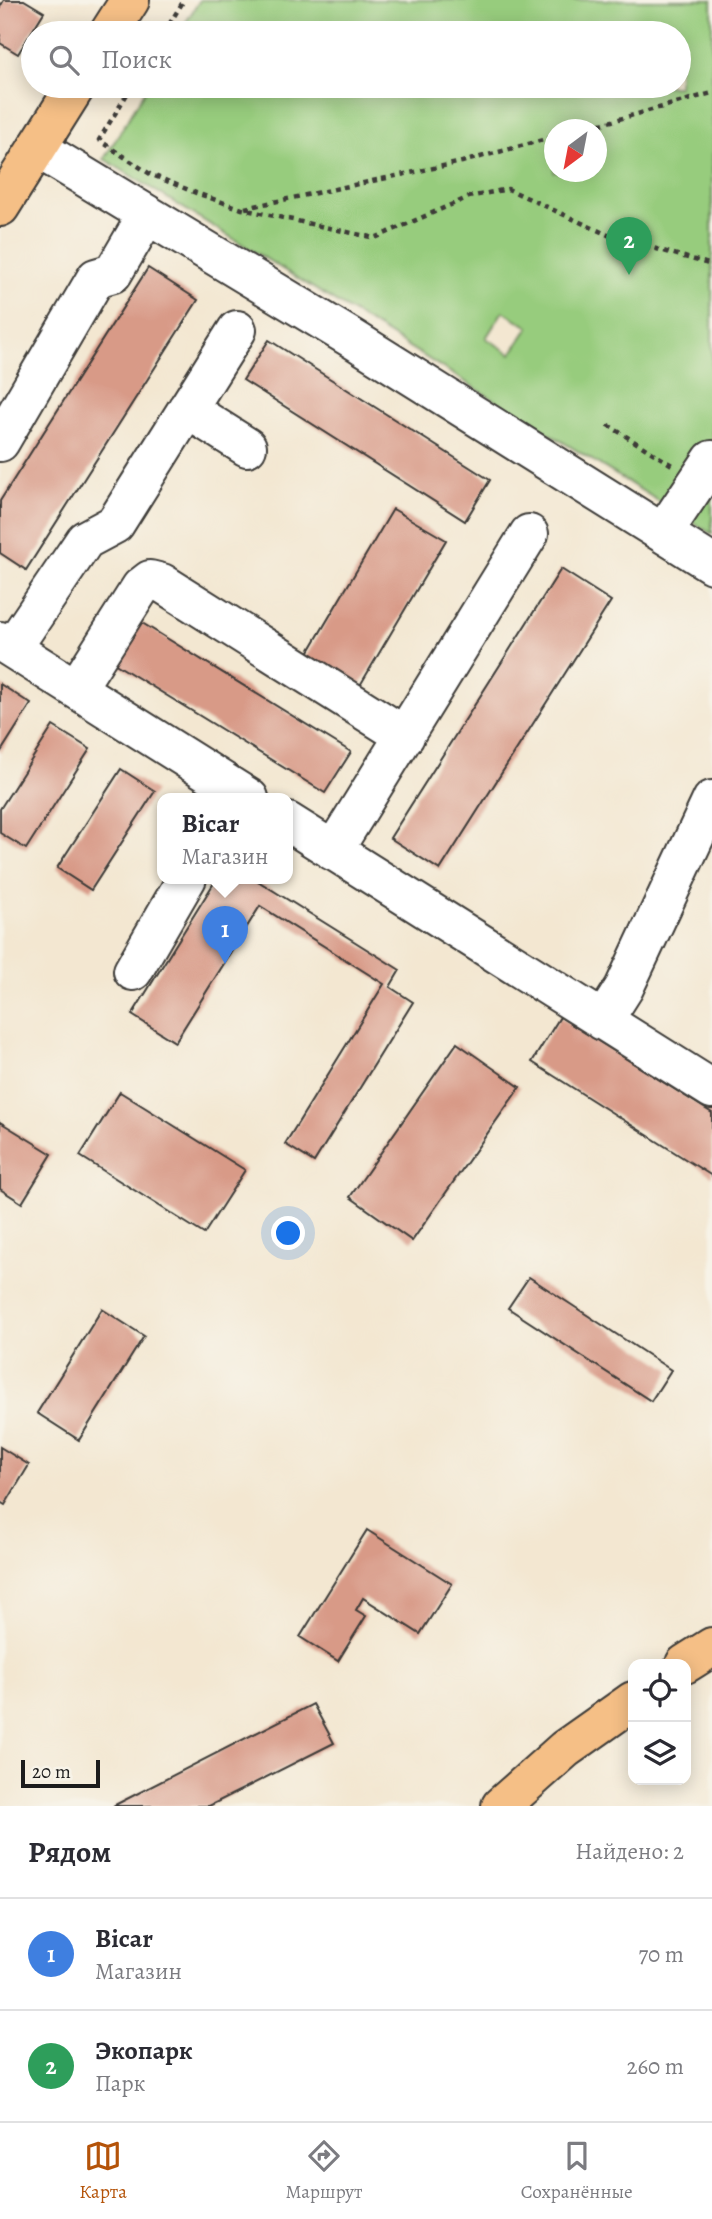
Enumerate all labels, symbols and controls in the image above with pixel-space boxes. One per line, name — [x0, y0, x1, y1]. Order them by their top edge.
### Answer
search box — [21, 21, 691, 98]
icon: search — [45, 41, 83, 79]
text: Поиск — [101, 42, 172, 77]
north arrow — [544, 119, 607, 182]
pin: 2 — [606, 217, 652, 275]
popup — [157, 793, 293, 884]
text: Bicar — [182, 806, 240, 841]
text: Магазин — [182, 841, 268, 872]
pin: 1 — [202, 906, 248, 964]
your location — [271, 1216, 305, 1250]
map controls — [628, 1659, 691, 1785]
button: locate — [628, 1659, 691, 1722]
button: layers — [628, 1722, 691, 1785]
scale bar — [21, 1757, 100, 1789]
text: 20 m — [32, 1759, 71, 1785]
text: Рядом — [28, 1832, 111, 1872]
text: Найдено: 2 — [575, 1836, 684, 1867]
text: Bicar — [95, 1921, 153, 1956]
text: 1 — [47, 1939, 55, 1970]
text: 70 m — [638, 1939, 684, 1970]
text: Магазин — [95, 1956, 182, 1987]
text: Экопарк — [95, 2033, 193, 2068]
text: 2 — [45, 2051, 57, 2082]
text: 260 m — [626, 2051, 684, 2082]
text: Парк — [95, 2068, 146, 2099]
tab: Карта — [79, 2137, 127, 2205]
tab: Маршрут — [285, 2137, 362, 2205]
tab: Сохранённые — [521, 2137, 633, 2205]

